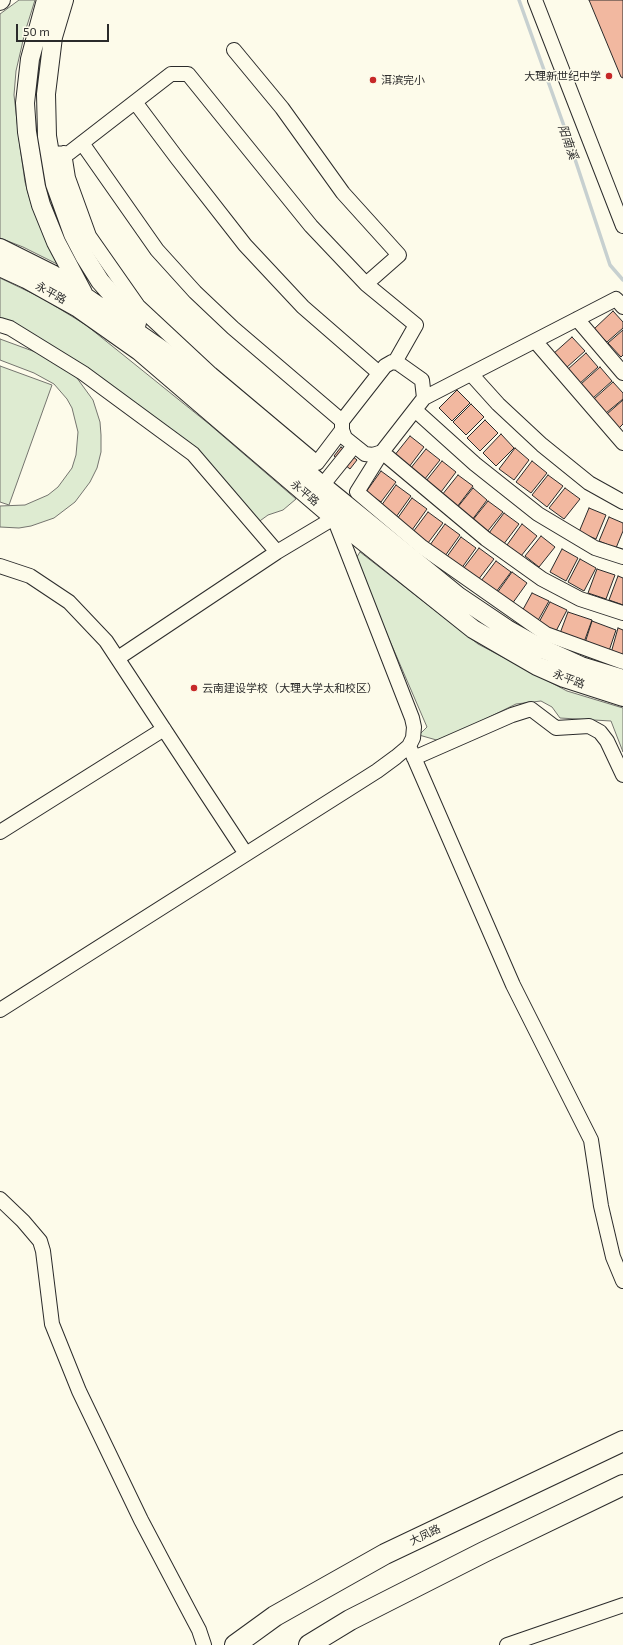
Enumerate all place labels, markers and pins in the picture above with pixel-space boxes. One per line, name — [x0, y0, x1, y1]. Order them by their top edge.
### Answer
place label: 大理新世纪中学 — [524, 69, 601, 83]
marker: 大理新世纪中学 — [604, 71, 614, 81]
place label: 洱滨完小 — [381, 73, 425, 87]
marker: 洱滨完小 — [368, 75, 378, 85]
place label: 云南建设学校（大理大学太和校区） — [202, 681, 378, 695]
marker: 云南建设学校（大理大学太和校区） — [189, 683, 199, 693]

